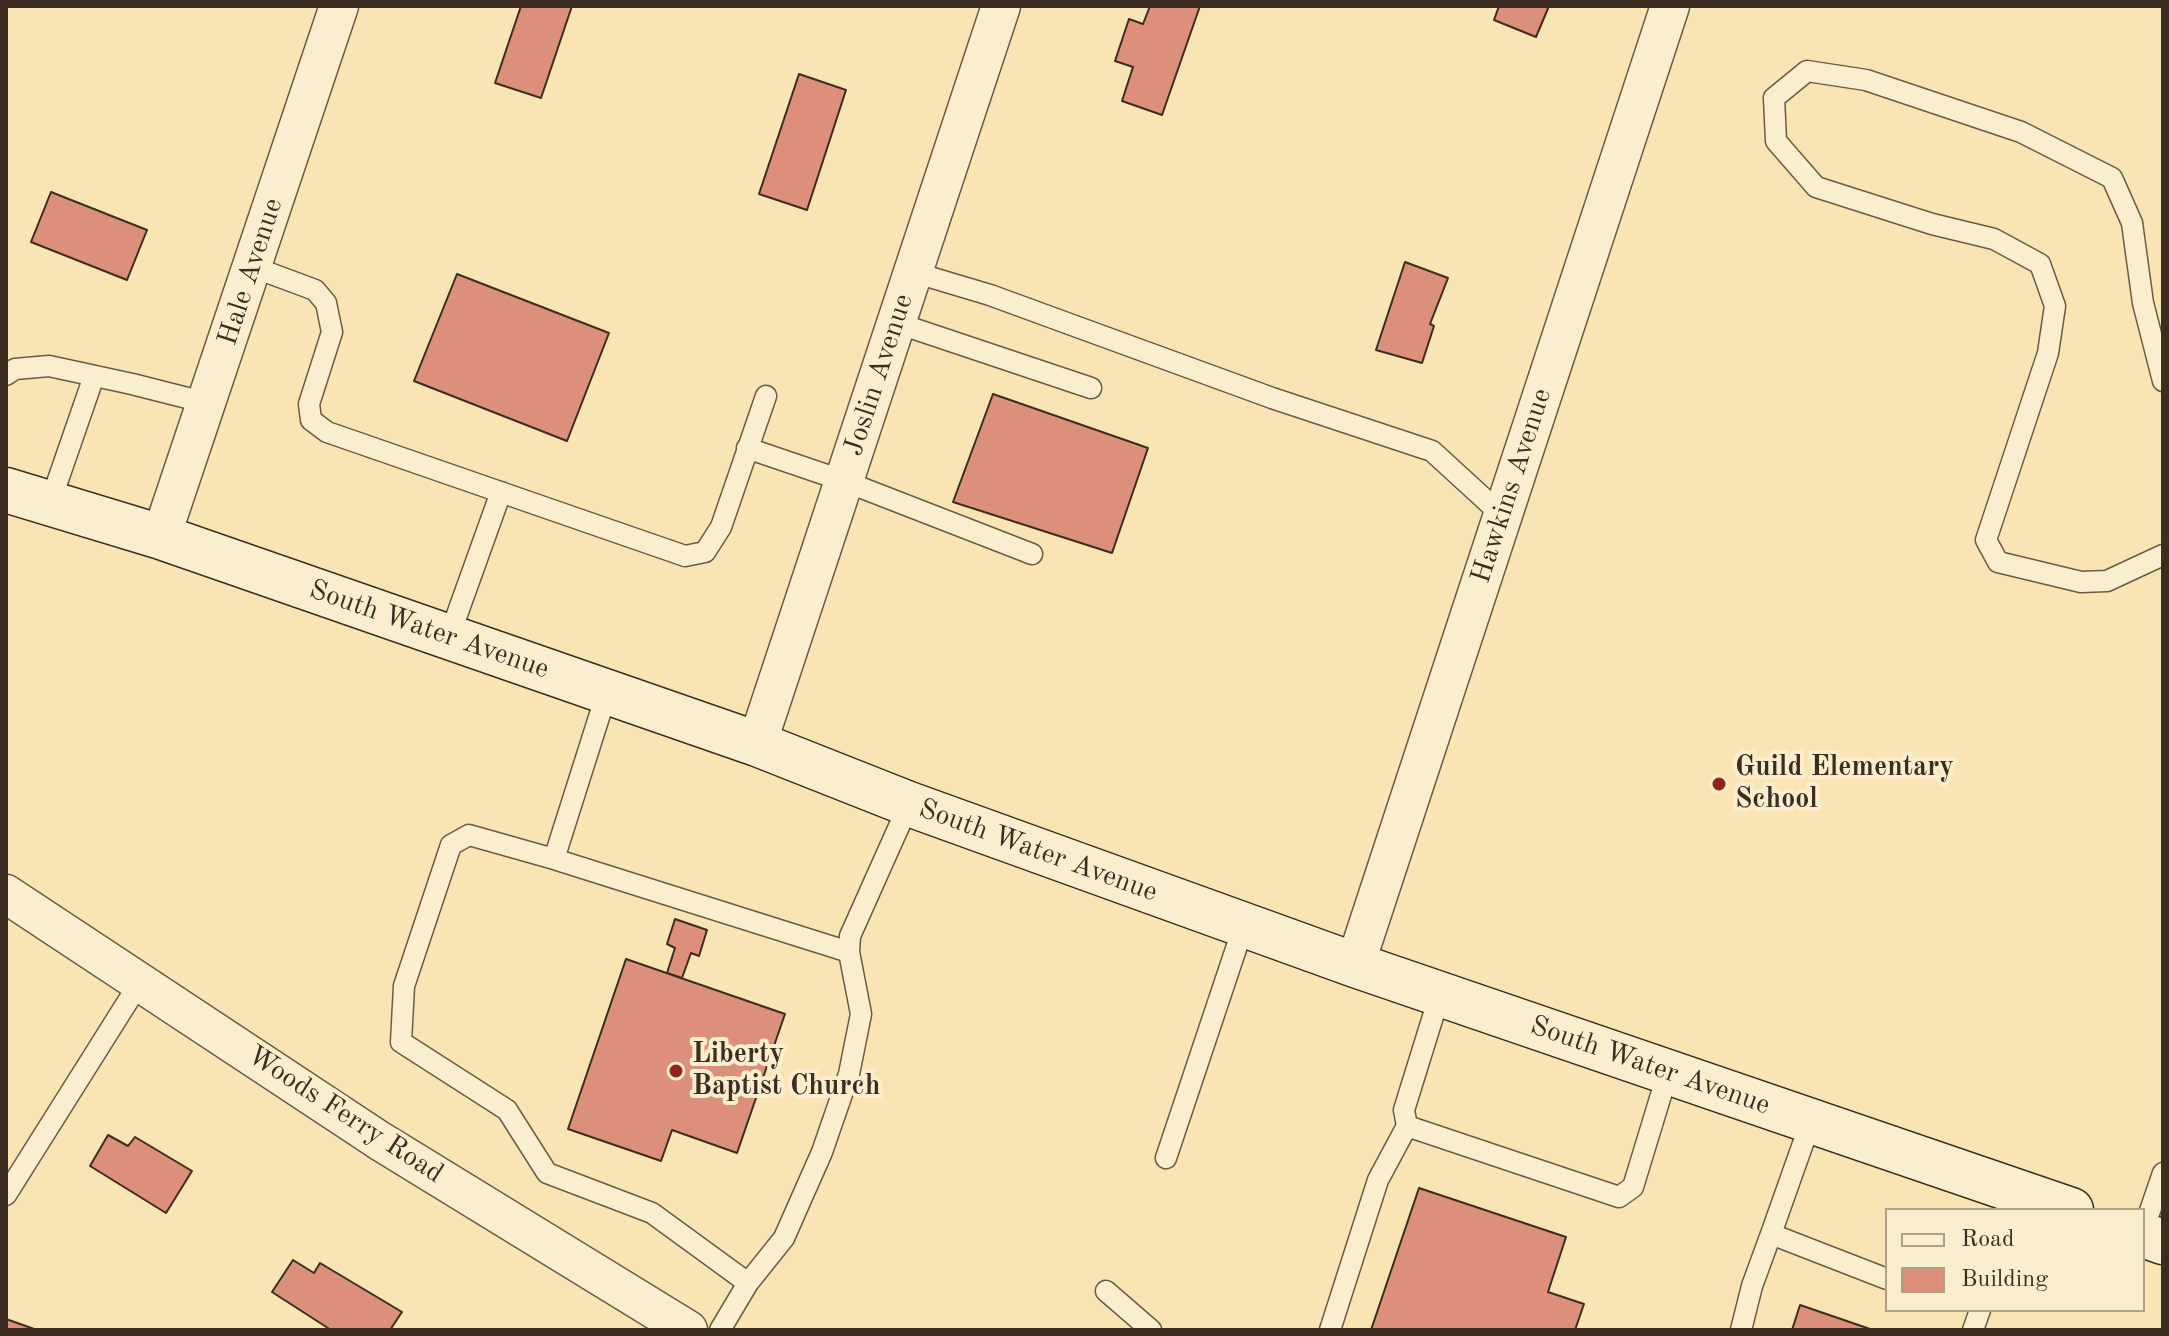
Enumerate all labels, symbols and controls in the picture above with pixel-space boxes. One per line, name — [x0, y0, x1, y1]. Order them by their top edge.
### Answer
street label: Hale Avenue — [211, 194, 291, 350]
street label: Joslin Avenue — [837, 290, 921, 460]
street label: Hawkins Avenue — [1465, 384, 1559, 588]
street label: South Water Avenue — [305, 573, 553, 687]
place label: Guild Elementary School — [1735, 751, 1954, 817]
marker: Guild Elementary School — [1710, 775, 1728, 793]
street label: South Water Avenue — [914, 792, 1162, 910]
street label: South Water Avenue — [1526, 1009, 1774, 1123]
place label: Liberty Baptist Church — [692, 1038, 880, 1104]
street label: Woods Ferry Road — [240, 1039, 450, 1191]
marker: Liberty Baptist Church — [667, 1062, 685, 1080]
legend — [1885, 1208, 2145, 1312]
text: Road — [1961, 1228, 2014, 1252]
text: Building — [1961, 1268, 2048, 1292]

